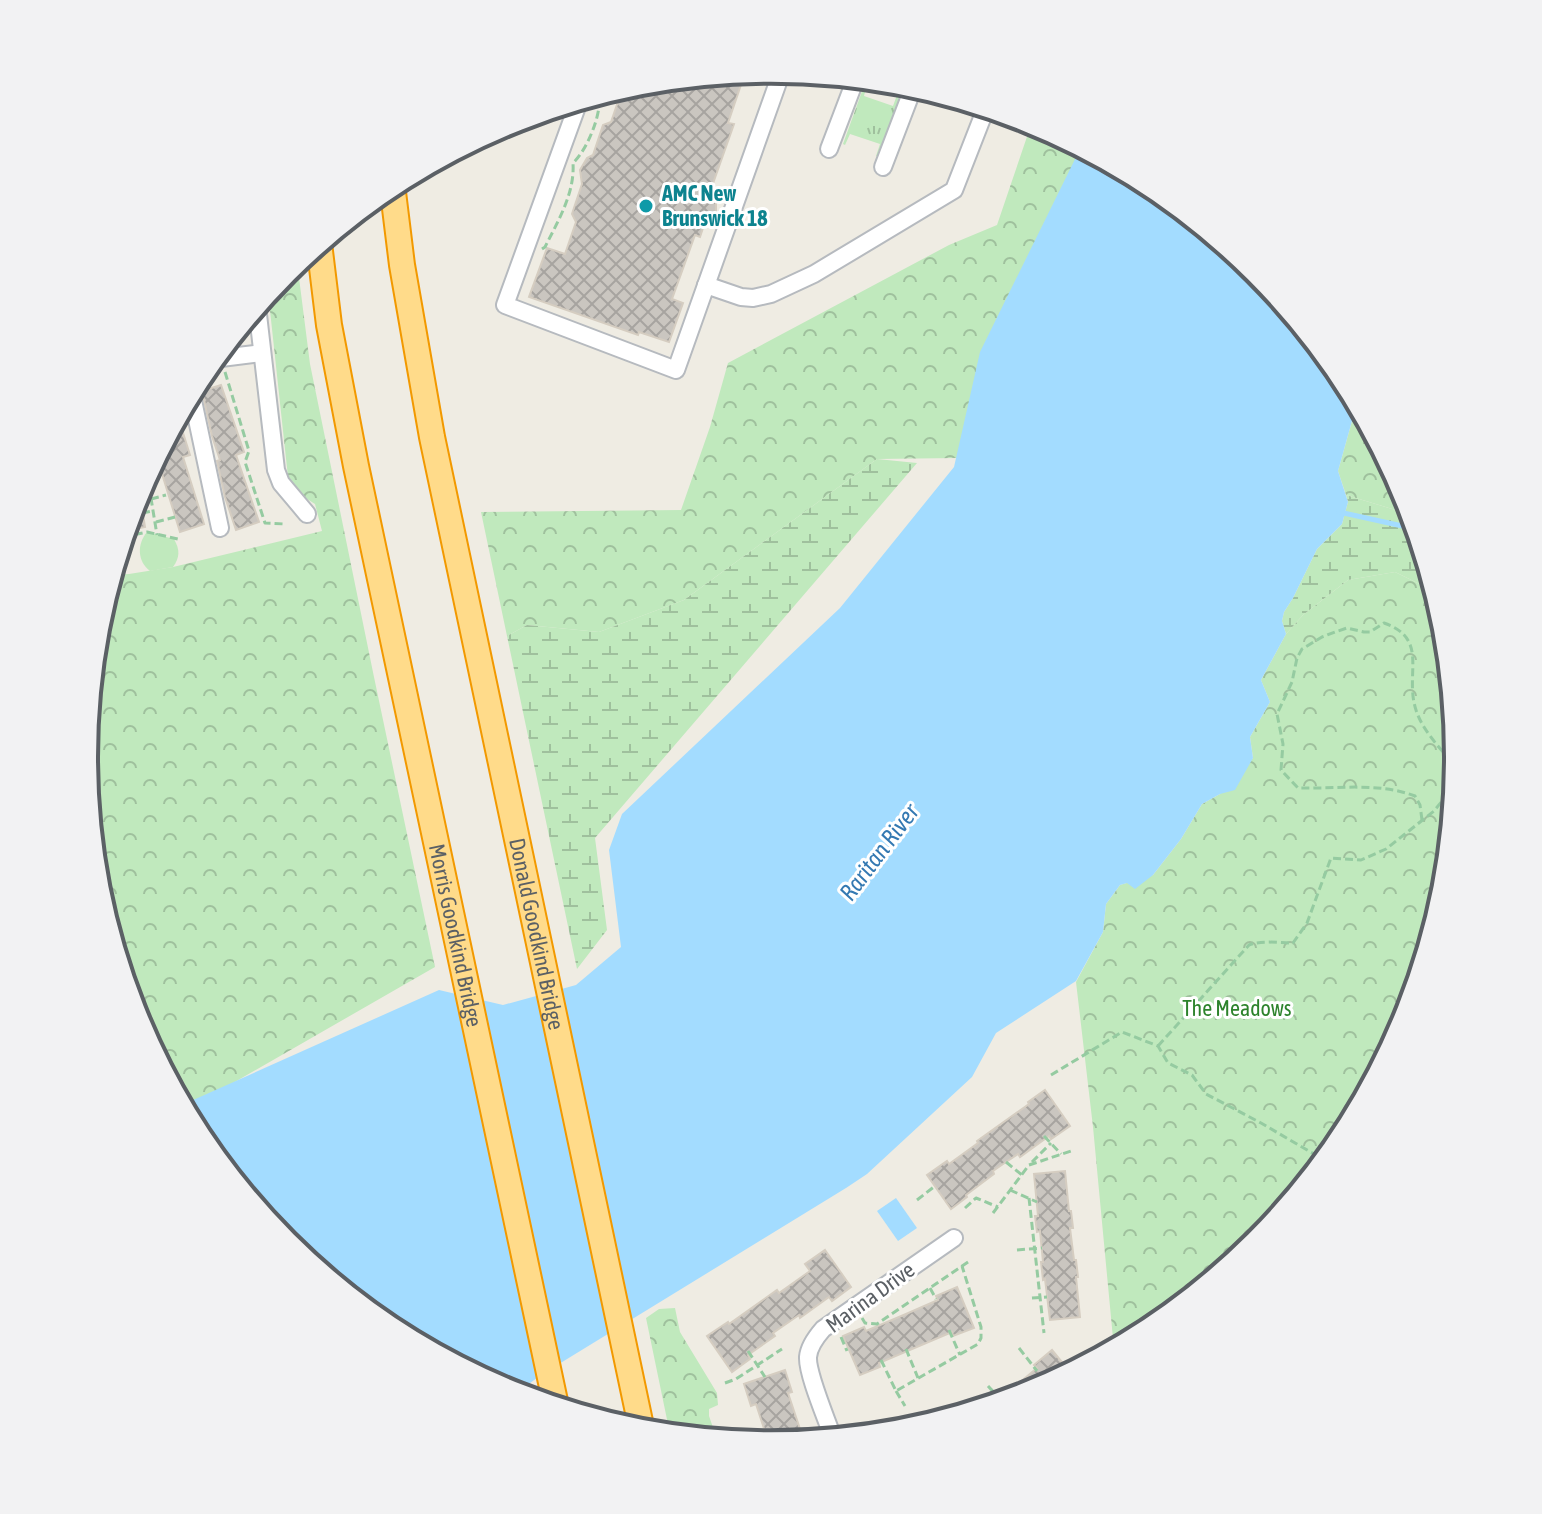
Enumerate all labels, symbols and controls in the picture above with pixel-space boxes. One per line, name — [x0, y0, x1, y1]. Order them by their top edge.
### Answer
place label: AMC New Brunswick 18 — [661, 180, 768, 231]
marker: AMC New Brunswick 18 — [637, 197, 655, 215]
water label: Raritan River — [834, 798, 925, 906]
street label: Donald Goodkind Bridge — [504, 836, 570, 1032]
street label: Morris Goodkind Bridge — [424, 841, 488, 1029]
park label: The Meadows — [1182, 995, 1292, 1021]
street label: Marina Drive — [821, 1256, 919, 1338]

